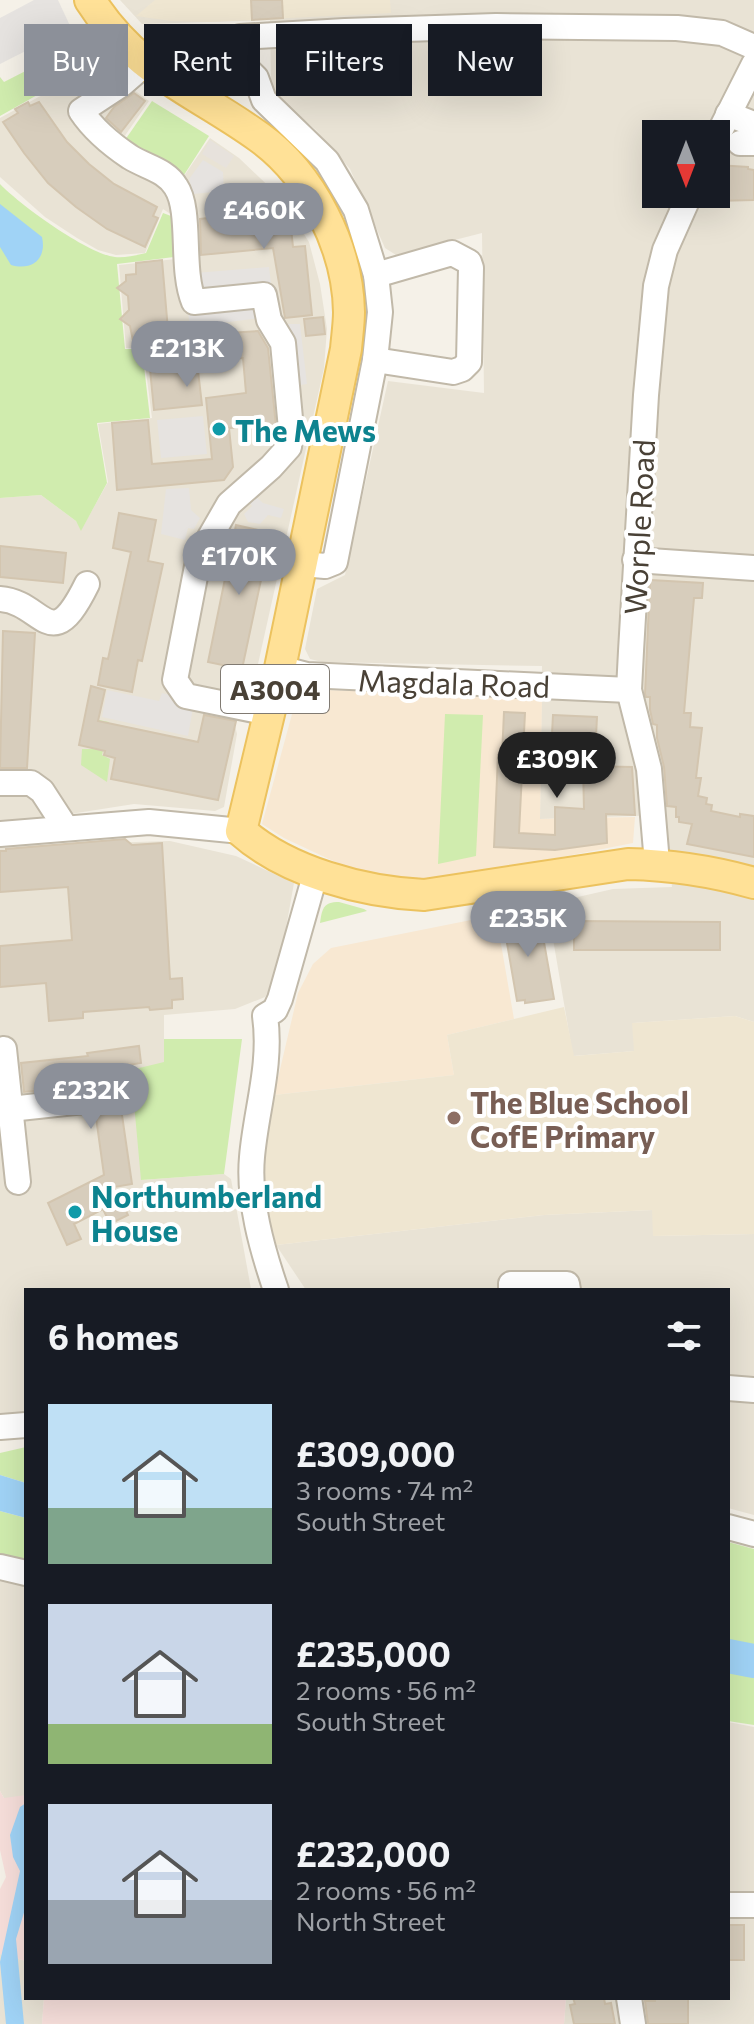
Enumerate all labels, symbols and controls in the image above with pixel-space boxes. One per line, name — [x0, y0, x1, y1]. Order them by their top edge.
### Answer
chip: Buy — [24, 24, 128, 96]
chip: Rent — [144, 24, 260, 96]
chip: Filters — [276, 24, 412, 96]
chip: New — [428, 24, 542, 96]
north arrow — [642, 120, 730, 208]
map controls — [642, 120, 730, 208]
pin: £460K — [208, 183, 320, 251]
text: £460K — [222, 193, 306, 224]
pin: £213K — [131, 321, 243, 389]
text: £213K — [149, 331, 225, 362]
place label: The Mews — [235, 411, 376, 448]
marker: The Mews — [210, 420, 228, 438]
street label: Worple Road — [615, 438, 661, 616]
pin: £170K — [183, 529, 295, 597]
text: £170K — [201, 539, 277, 570]
street label: Magdala Road — [357, 660, 551, 704]
road number: A3004 — [221, 665, 329, 713]
pin: £309K — [501, 732, 613, 800]
text: £309K — [516, 742, 598, 773]
pin: £235K — [472, 891, 584, 959]
text: £235K — [488, 901, 568, 932]
pin: £232K — [35, 1063, 147, 1131]
text: £232K — [52, 1073, 130, 1104]
place label: The Blue School CofE Primary — [470, 1083, 689, 1154]
marker: The Blue School CofE Primary — [445, 1109, 463, 1127]
place label: Northumberland House — [91, 1177, 322, 1248]
marker: Northumberland House — [66, 1203, 84, 1221]
icon: filters — [662, 1314, 706, 1358]
text: 6 homes — [48, 1315, 179, 1357]
text: £309,000 — [296, 1432, 455, 1474]
icon: home — [112, 1436, 208, 1532]
text: 3 rooms · 74 m² — [296, 1474, 473, 1505]
text: South Street — [296, 1505, 445, 1536]
text: £235,000 — [296, 1632, 451, 1674]
icon: home — [112, 1636, 208, 1732]
text: 2 rooms · 56 m² — [296, 1674, 476, 1705]
text: South Street — [296, 1705, 445, 1736]
text: £232,000 — [296, 1832, 451, 1874]
icon: home — [112, 1836, 208, 1932]
text: 2 rooms · 56 m² — [296, 1874, 476, 1905]
text: North Street — [296, 1905, 446, 1936]

